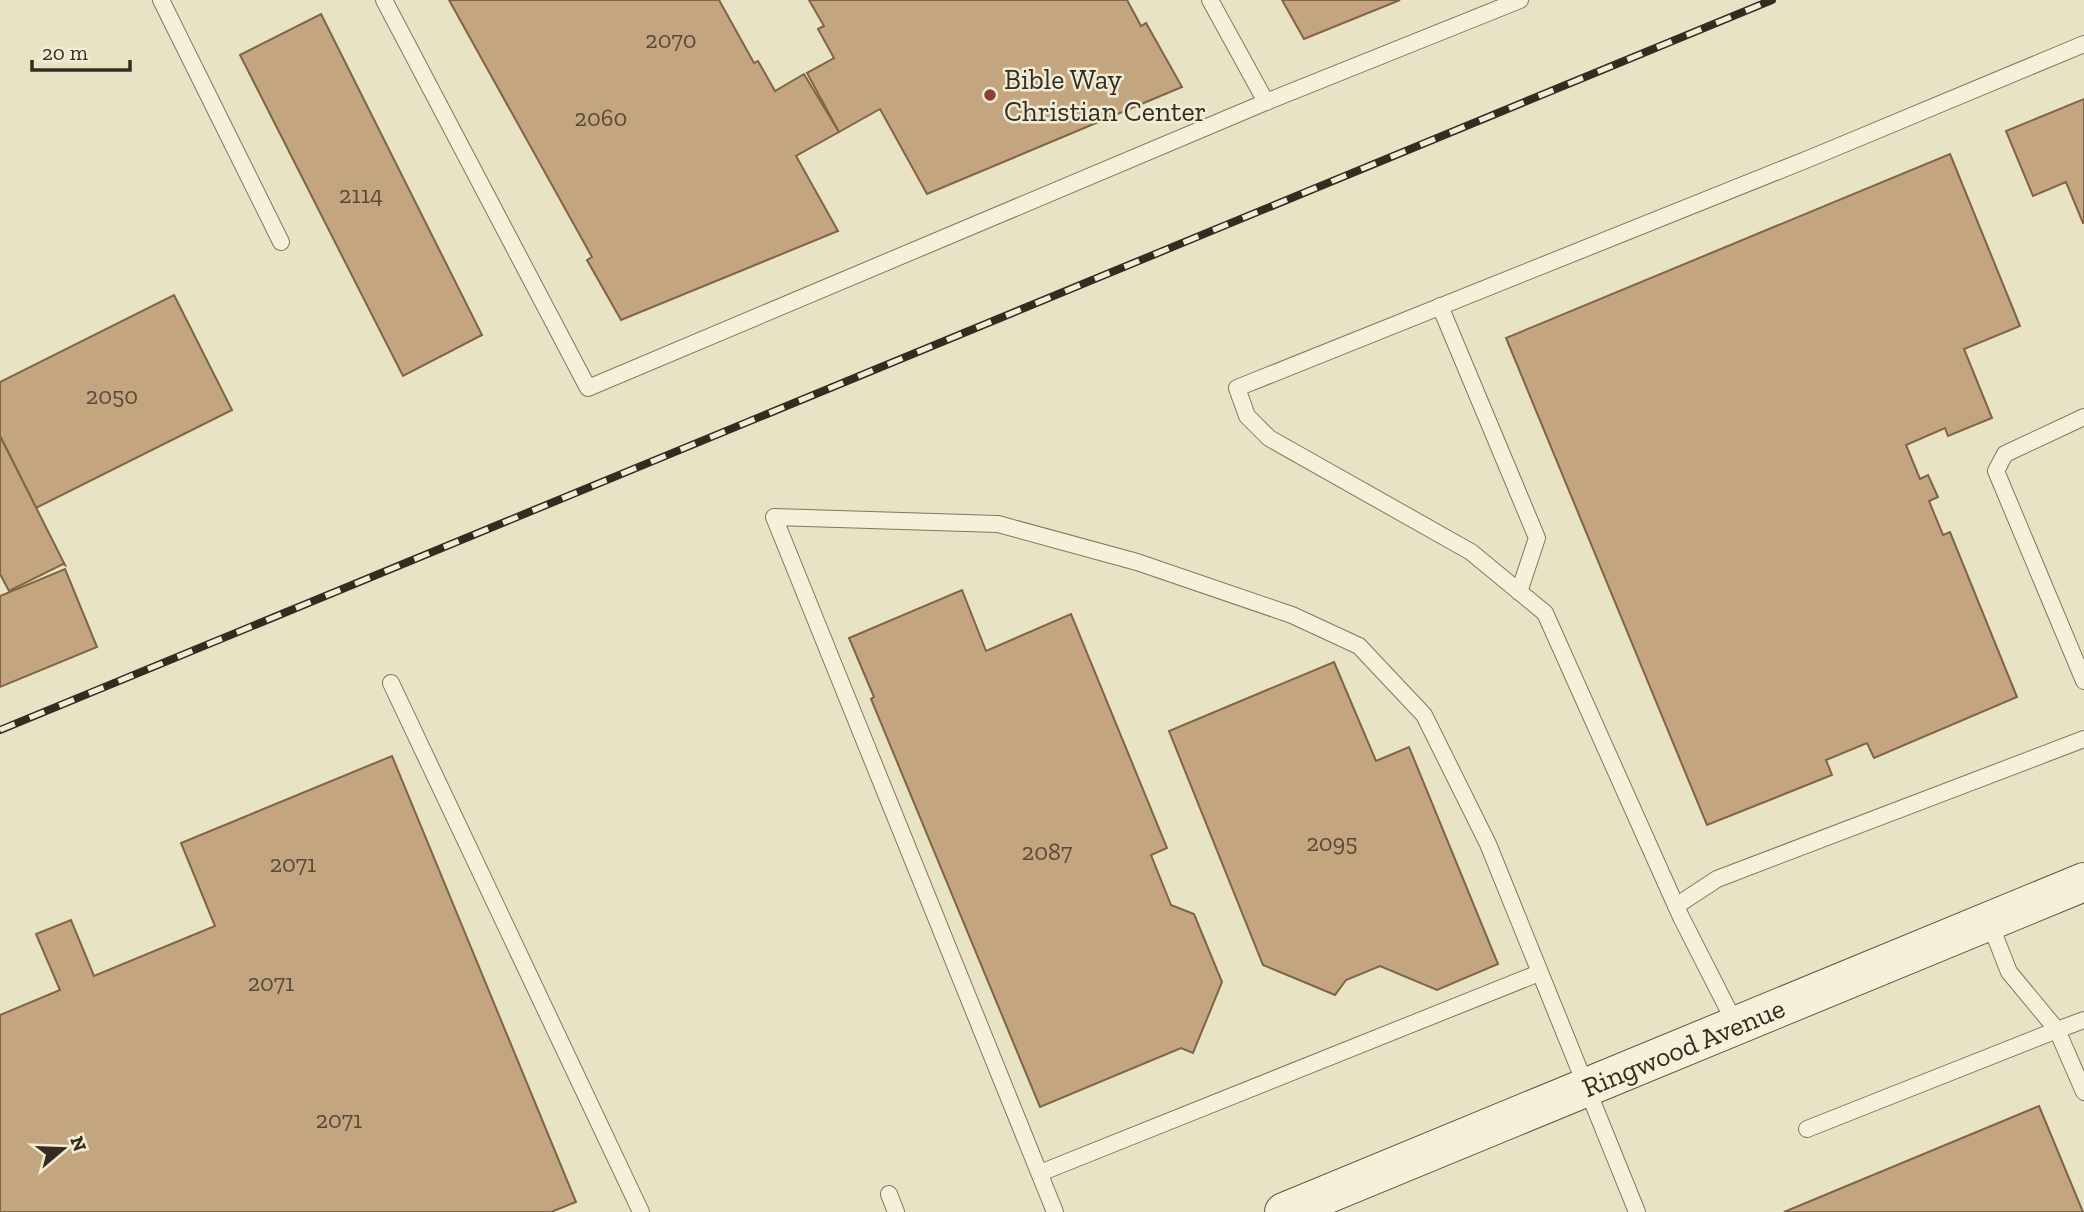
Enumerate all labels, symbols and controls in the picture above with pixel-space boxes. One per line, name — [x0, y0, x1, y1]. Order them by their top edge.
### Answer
house number: 2070 — [645, 25, 697, 54]
scale bar — [32, 28, 130, 72]
text: 20 m — [42, 40, 88, 65]
place label: Bible Way Christian Center — [1004, 63, 1206, 128]
marker: Bible Way Christian Center — [982, 87, 998, 103]
house number: 2060 — [575, 103, 627, 132]
house number: 2114 — [339, 180, 383, 209]
house number: 2050 — [86, 381, 138, 410]
house number: 2095 — [1306, 828, 1358, 857]
house number: 2087 — [1022, 837, 1072, 866]
house number: 2071 — [270, 849, 316, 878]
house number: 2071 — [248, 968, 294, 997]
street label: Ringwood Avenue — [1577, 991, 1790, 1104]
house number: 2071 — [316, 1105, 362, 1134]
north arrow — [28, 1114, 98, 1184]
text: N — [65, 1133, 92, 1154]

